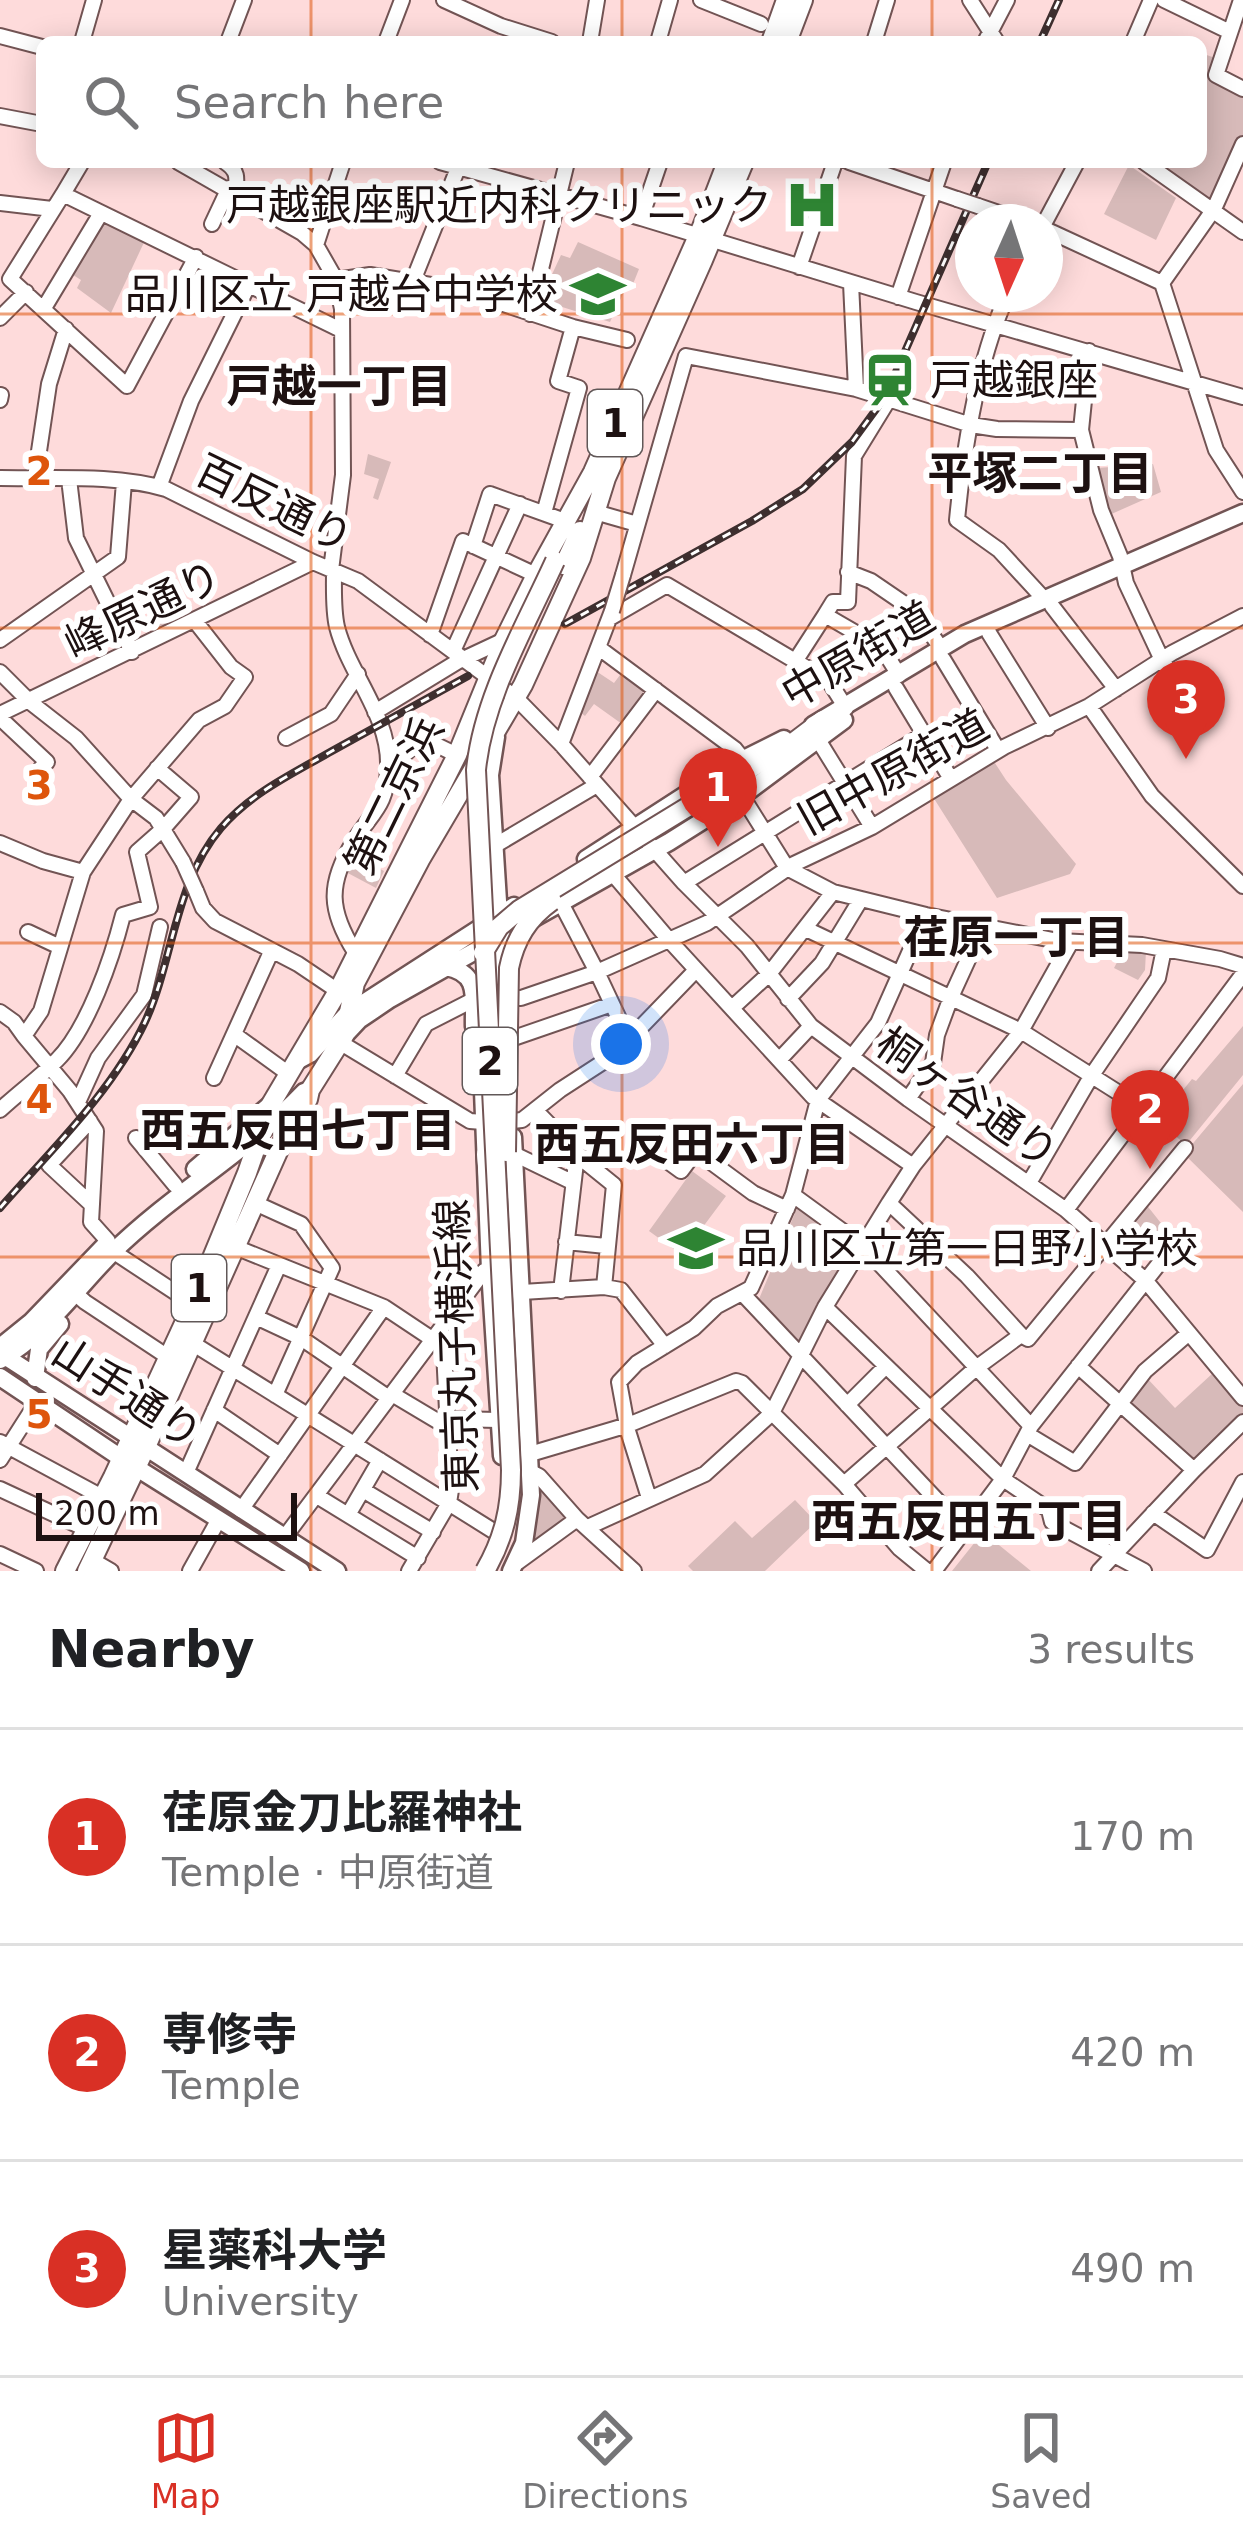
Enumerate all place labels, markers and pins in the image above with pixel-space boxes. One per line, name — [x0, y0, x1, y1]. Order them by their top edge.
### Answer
hospital icon: 戸越銀座駅近内科クリニック — [783, 176, 841, 234]
place label: 戸越銀座駅近内科クリニック — [226, 181, 772, 230]
school or university icon: 品川区立 戸越台中学校 — [569, 265, 627, 323]
place label: 品川区立 戸越台中学校 — [125, 270, 558, 319]
station icon: 戸越銀座 — [861, 351, 919, 409]
place label: 戸越銀座 — [930, 356, 1098, 405]
pin: 3 — [1147, 660, 1225, 759]
pin: 1 — [679, 748, 757, 847]
pin: 2 — [1111, 1070, 1189, 1169]
school or university icon: 品川区立第一日野小学校 — [667, 1219, 725, 1277]
place label: 品川区立第一日野小学校 — [736, 1224, 1198, 1273]

